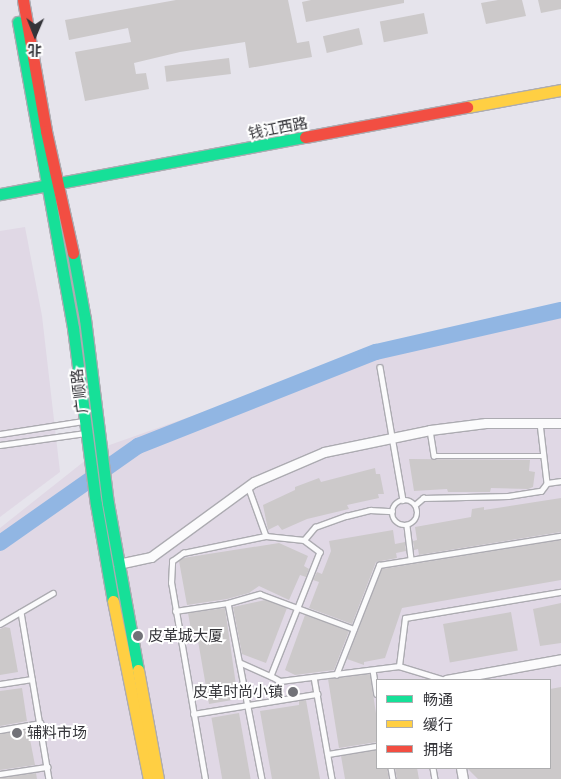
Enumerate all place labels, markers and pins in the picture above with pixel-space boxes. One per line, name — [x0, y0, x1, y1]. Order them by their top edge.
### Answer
place label: 皮革城大厦 — [148, 627, 223, 645]
marker: 皮革城大厦 — [132, 630, 144, 642]
place label: 皮革时尚小镇 — [193, 683, 283, 701]
marker: 皮革时尚小镇 — [287, 686, 299, 698]
place label: 辅料市场 — [27, 724, 87, 742]
marker: 辅料市场 — [11, 727, 23, 739]

